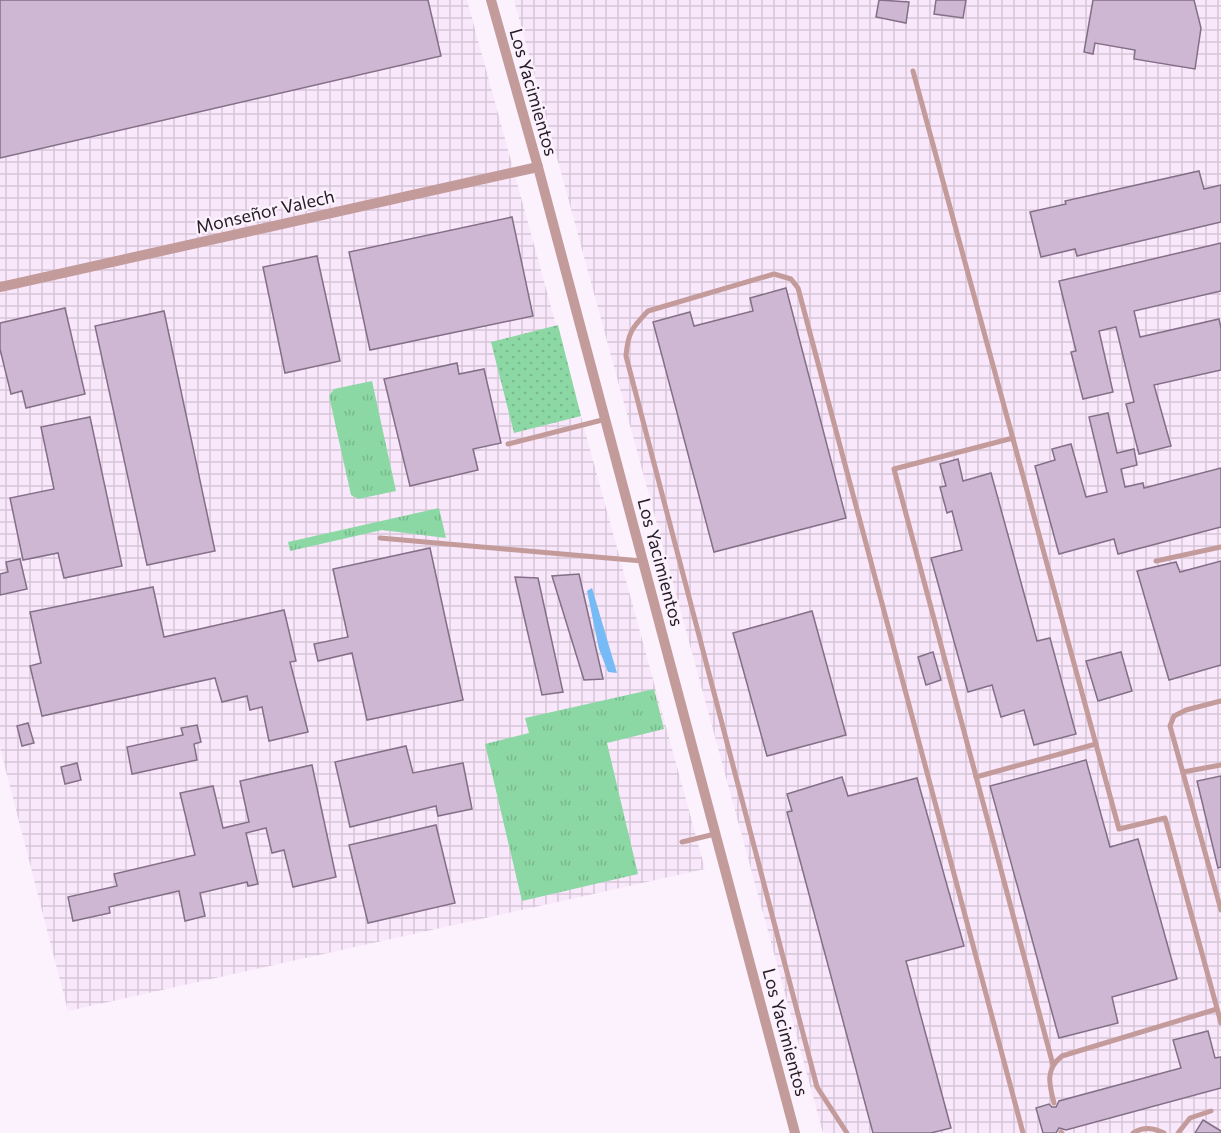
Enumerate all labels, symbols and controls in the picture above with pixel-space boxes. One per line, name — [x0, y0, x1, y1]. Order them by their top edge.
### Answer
street label: Los Yacimientos — [505, 26, 563, 158]
street label: Monseñor Valech — [193, 184, 337, 238]
street label: Los Yacimientos — [633, 496, 689, 628]
street label: Los Yacimientos — [758, 966, 814, 1098]

